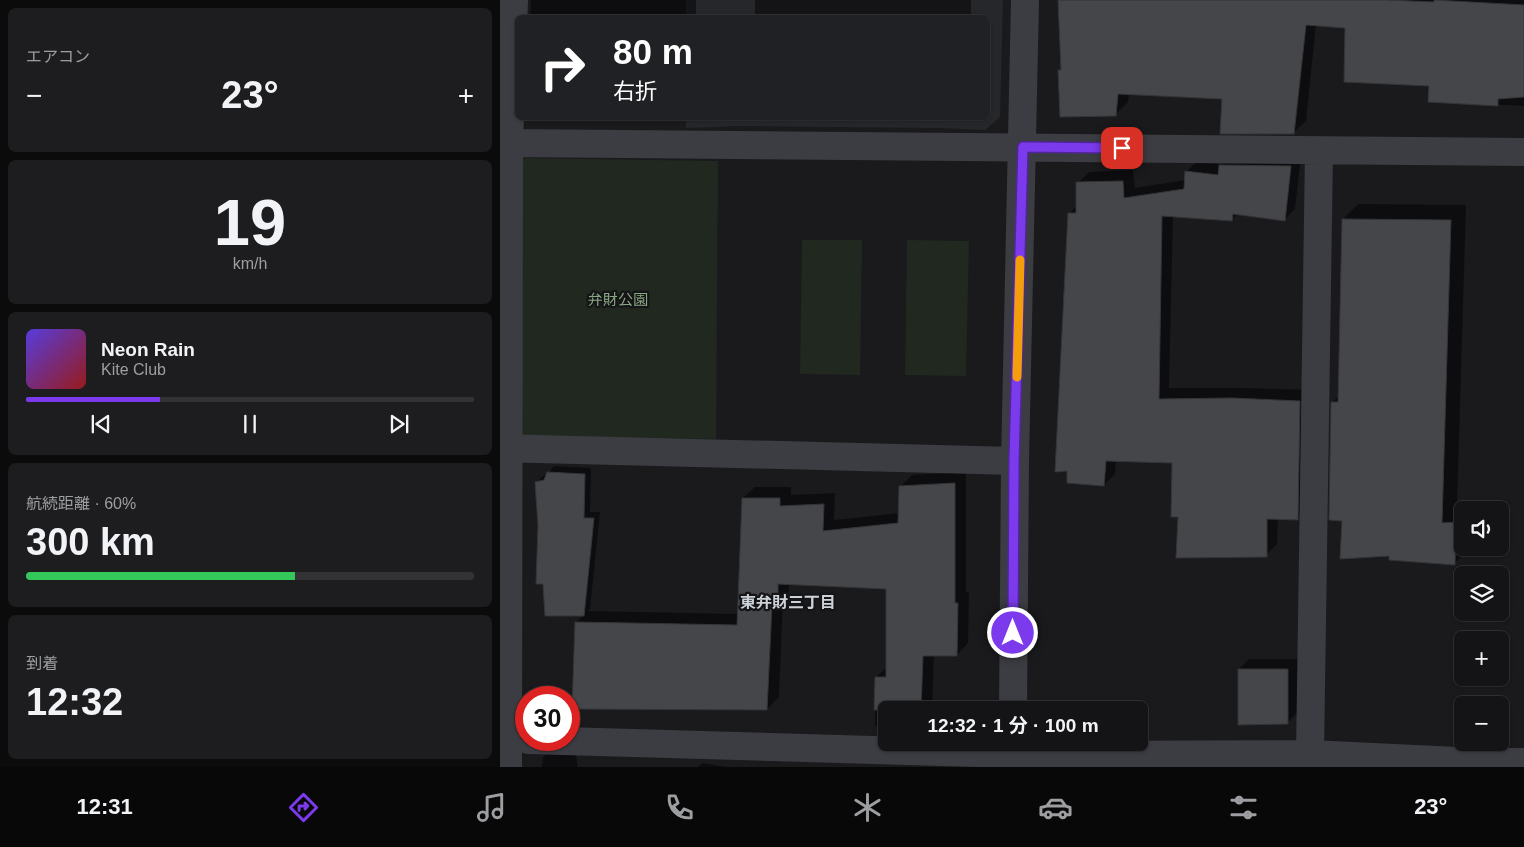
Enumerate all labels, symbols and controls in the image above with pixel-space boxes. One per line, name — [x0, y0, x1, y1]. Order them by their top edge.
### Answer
text: 80 m — [613, 32, 693, 71]
icon: right — [530, 35, 595, 100]
text: エアコン — [26, 48, 90, 65]
text: 23° — [221, 74, 279, 116]
text: 右折 — [613, 79, 657, 104]
text: − — [26, 80, 42, 111]
text: + — [458, 80, 474, 111]
pin — [1101, 127, 1143, 169]
icon: arrive — [1108, 134, 1136, 162]
text: 19 — [214, 186, 286, 259]
text: km/h — [233, 255, 267, 272]
park label: 弁財公園 — [588, 291, 648, 308]
text: Neon Rain — [101, 339, 195, 360]
text: Kite Club — [101, 361, 166, 378]
icon: previous — [87, 410, 115, 438]
icon: pause — [236, 410, 264, 438]
icon: next — [385, 410, 413, 438]
text: 航続距離 · 60% — [26, 495, 136, 512]
map controls — [1454, 501, 1509, 751]
button: sound — [1454, 501, 1509, 556]
text: 300 km — [26, 521, 155, 563]
button: layers — [1454, 566, 1509, 621]
district label: 東弁財三丁目 — [740, 594, 836, 611]
position arrow — [986, 606, 1038, 658]
button: + — [1454, 631, 1509, 686]
text: 到着 — [26, 655, 58, 672]
text: 12:32 — [26, 681, 123, 723]
speed limit sign: 30 — [515, 686, 580, 751]
button: − — [1454, 696, 1509, 751]
text: 12:32 · 1 分 · 100 m — [927, 715, 1099, 736]
icon: directions — [286, 790, 321, 825]
icon: music — [474, 790, 509, 825]
icon: phone — [662, 790, 697, 825]
icon: climate — [850, 790, 885, 825]
icon: car — [1038, 790, 1073, 825]
icon: filters — [1226, 790, 1261, 825]
text: 12:31 — [77, 794, 133, 819]
text: 23° — [1414, 794, 1447, 819]

